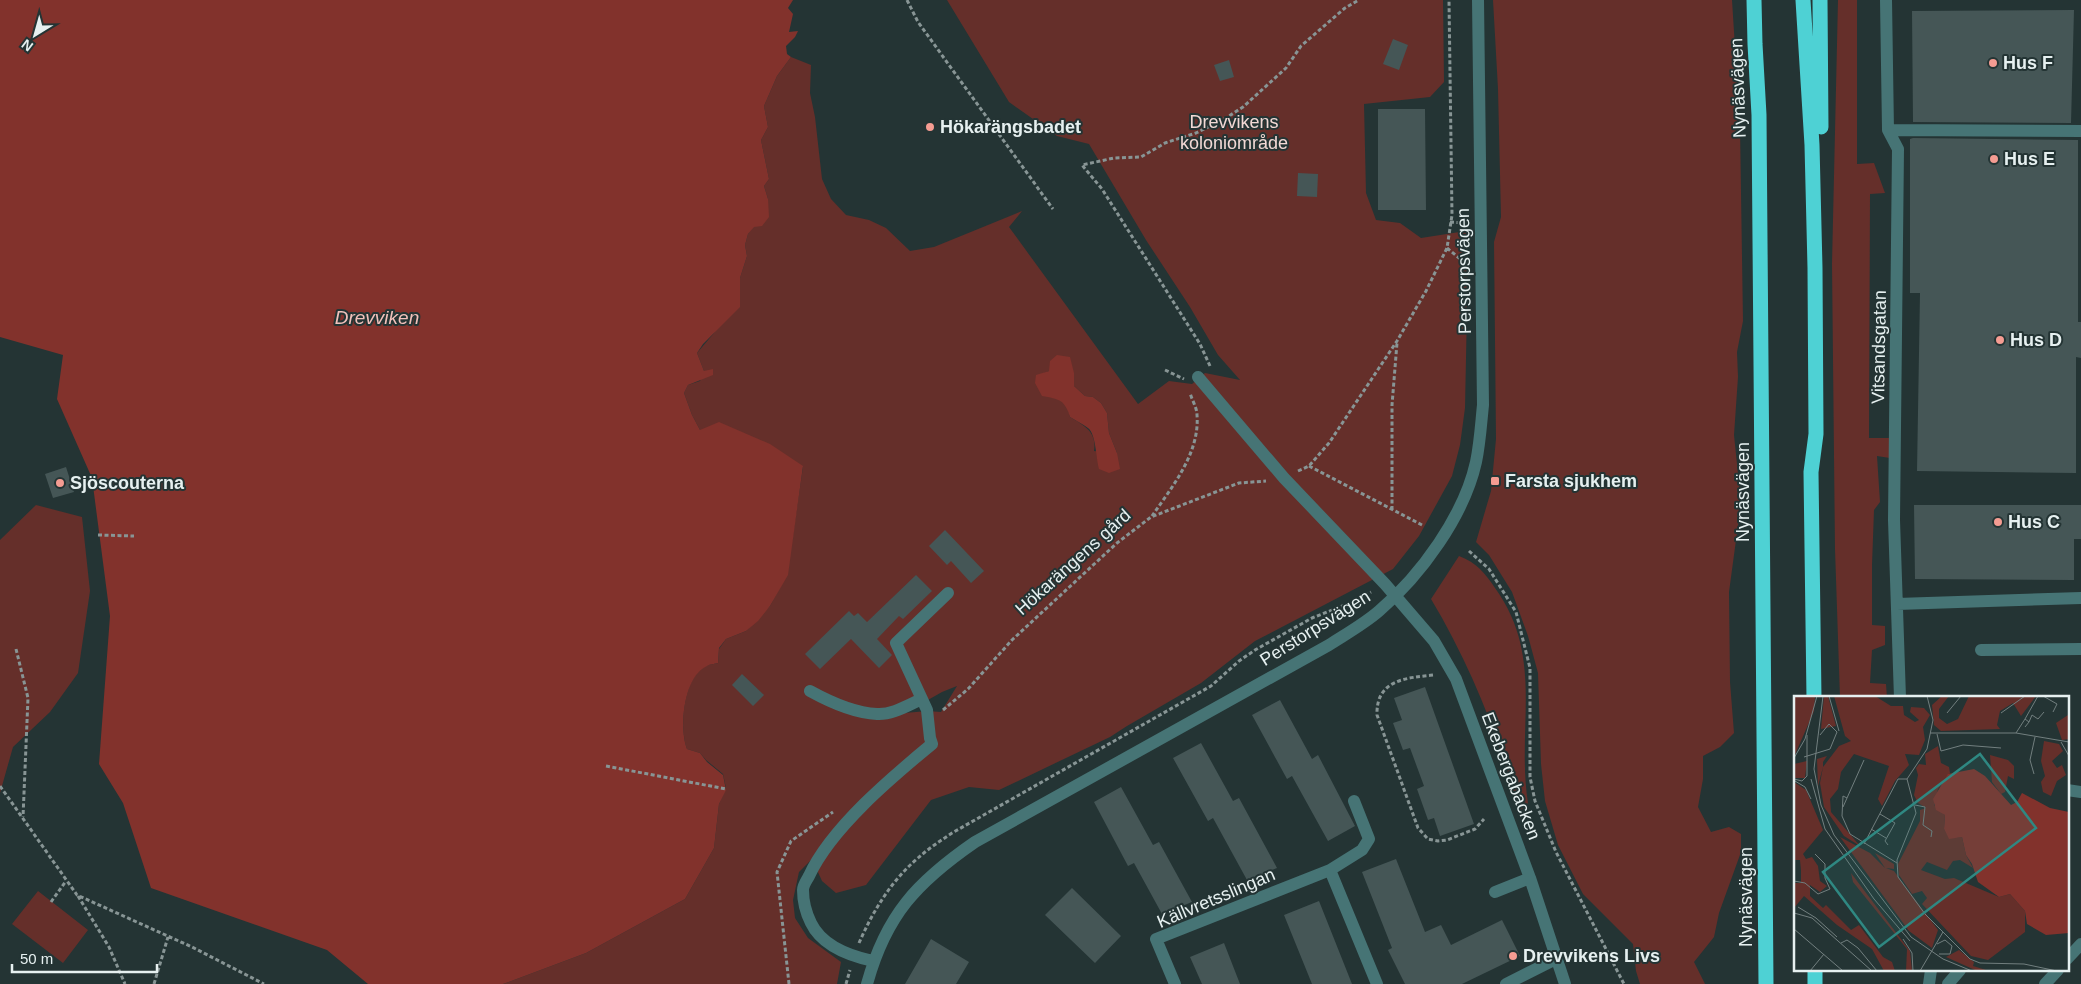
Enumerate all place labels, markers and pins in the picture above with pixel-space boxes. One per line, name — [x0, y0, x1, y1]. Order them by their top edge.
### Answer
place label: Hus F — [2003, 53, 2053, 73]
marker: Hus F — [1987, 57, 1999, 69]
place label: Hökarängsbadet — [940, 117, 1081, 137]
marker: Hökarängsbadet — [924, 121, 936, 133]
place label: Hus E — [2004, 149, 2055, 169]
marker: Hus E — [1988, 153, 2000, 165]
place label: Hus D — [2010, 330, 2062, 350]
marker: Hus D — [1994, 334, 2006, 346]
place label: Farsta sjukhem — [1505, 471, 1637, 491]
place label: Sjöscouterna — [70, 473, 185, 493]
marker: Farsta sjukhem — [1489, 475, 1501, 487]
marker: Sjöscouterna — [54, 477, 66, 489]
place label: Hus C — [2008, 512, 2060, 532]
marker: Hus C — [1992, 516, 2004, 528]
place label: Drevvikens Livs — [1523, 946, 1660, 966]
marker: Drevvikens Livs — [1507, 950, 1519, 962]

